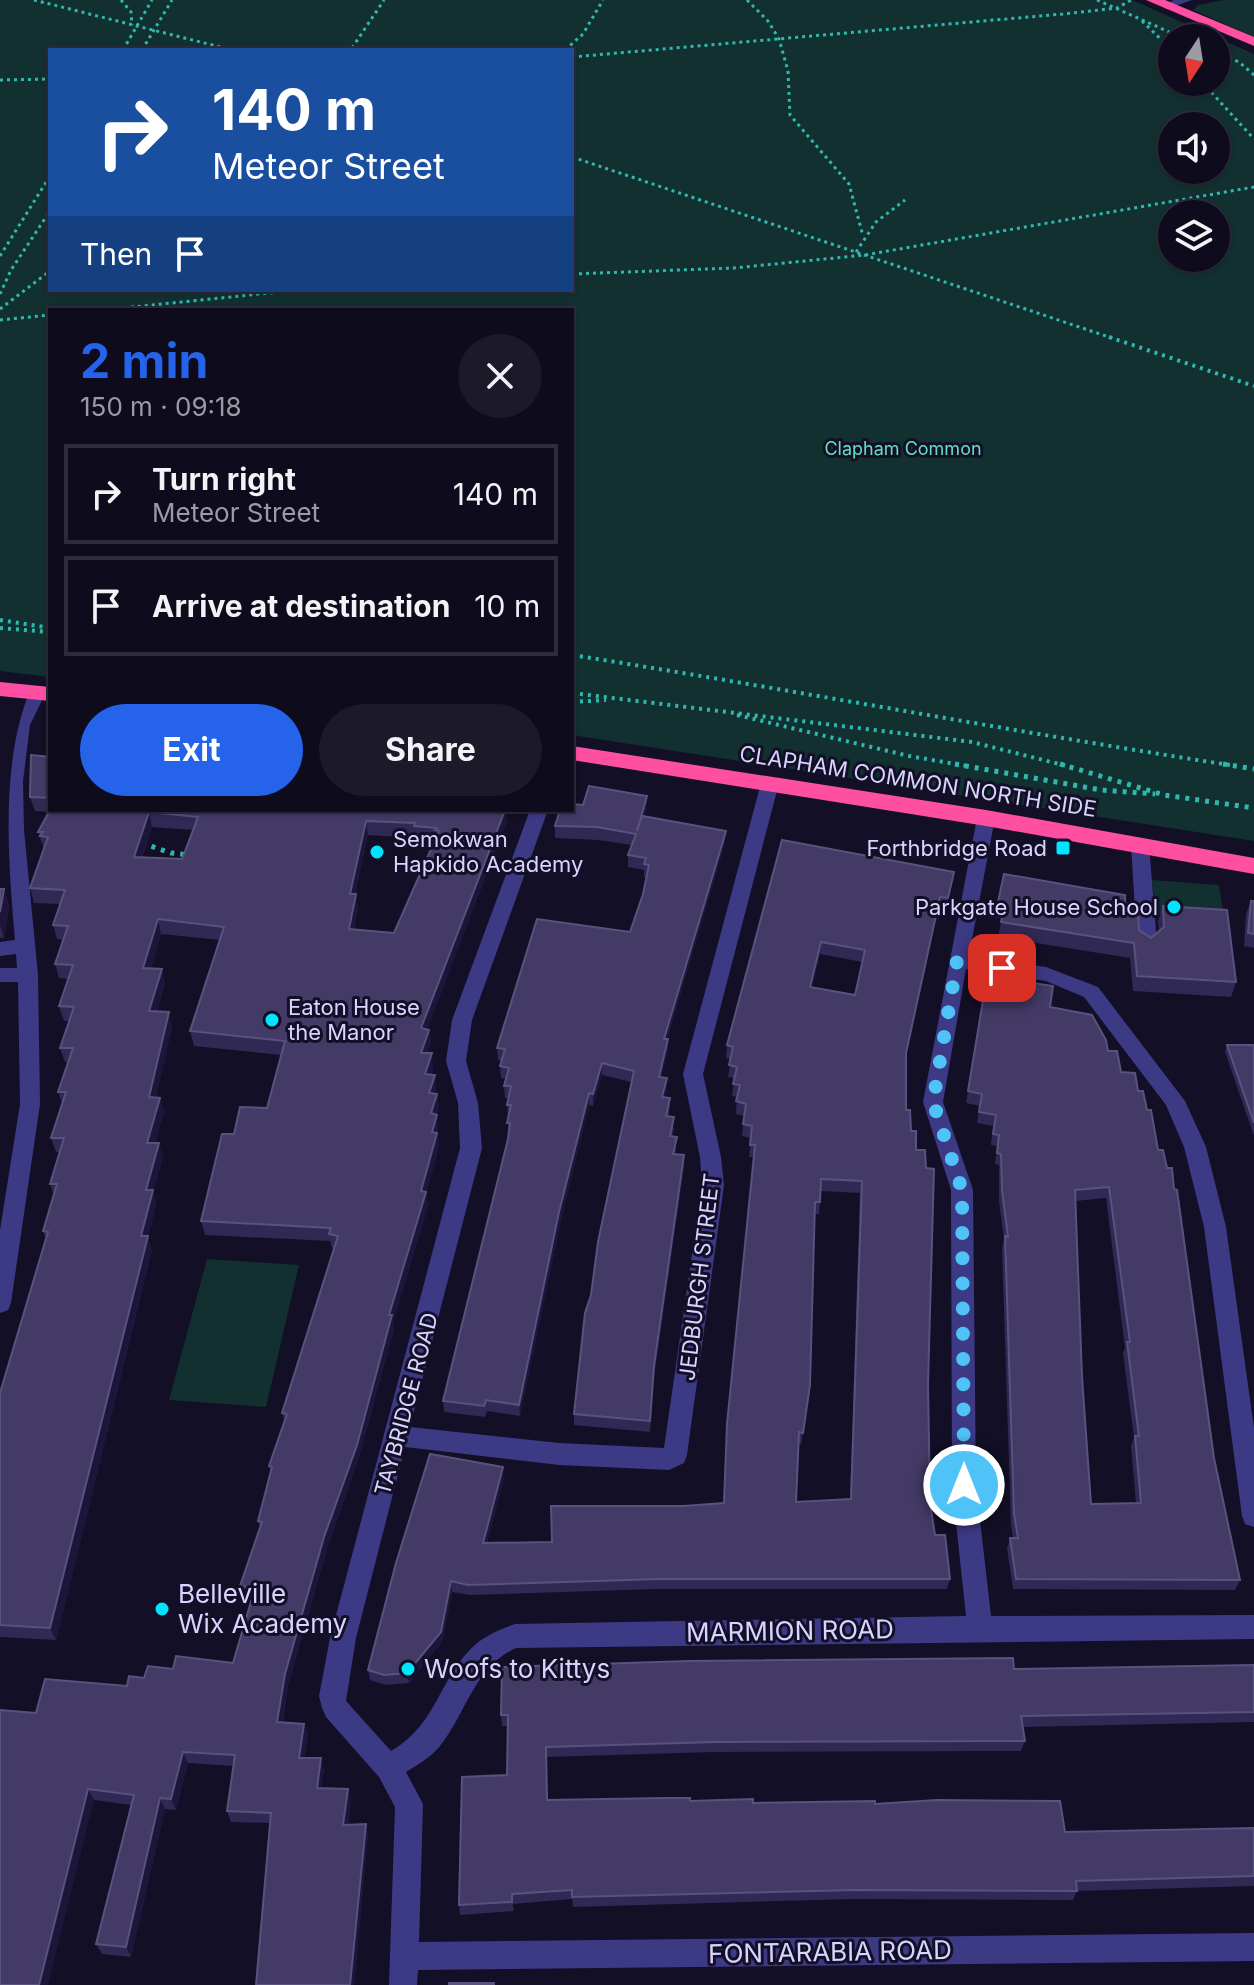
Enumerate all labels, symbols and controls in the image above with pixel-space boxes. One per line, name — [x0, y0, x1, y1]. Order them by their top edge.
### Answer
north arrow — [1158, 24, 1230, 96]
map controls — [1158, 24, 1230, 272]
text: 140 m — [212, 76, 376, 144]
icon: right — [80, 80, 184, 184]
button: sound — [1158, 112, 1230, 184]
text: Meteor Street — [212, 144, 445, 188]
button: layers — [1158, 200, 1230, 272]
icon: arrive — [168, 232, 212, 276]
text: Then — [80, 236, 152, 272]
text: 2 min — [80, 331, 208, 390]
button: close — [458, 334, 542, 418]
text: 150 m · 09:18 — [80, 391, 242, 422]
park label: Clapham Common — [824, 438, 982, 459]
text: Turn right — [152, 461, 296, 497]
icon: right — [84, 472, 128, 516]
text: 140 m — [453, 476, 538, 512]
text: Meteor Street — [152, 497, 320, 528]
icon: arrive — [84, 584, 128, 628]
text: Arrive at destination — [152, 588, 450, 624]
text: 10 m — [474, 588, 540, 624]
button: Exit — [80, 704, 303, 796]
button: Share — [319, 704, 542, 796]
street label: CLAPHAM COMMON NORTH SIDE — [738, 740, 1098, 822]
place label: Semokwan Hapkido Academy — [393, 826, 583, 877]
place label: Forthbridge Road — [866, 835, 1047, 861]
marker: Forthbridge Road — [1054, 839, 1072, 857]
marker: Semokwan Hapkido Academy — [368, 843, 386, 861]
place label: Parkgate House School — [915, 894, 1158, 920]
marker: Parkgate House School — [1165, 898, 1183, 916]
pin — [968, 934, 1036, 1002]
icon: arrive — [980, 946, 1024, 990]
place label: Eaton House the Manor — [288, 994, 420, 1045]
marker: Eaton House the Manor — [263, 1011, 281, 1029]
street label: JEDBURGH STREET — [673, 1172, 725, 1382]
street label: TAYBRIDGE ROAD — [369, 1310, 443, 1498]
position arrow — [922, 1443, 1006, 1527]
place label: Belleville Wix Academy — [178, 1578, 347, 1639]
marker: Belleville Wix Academy — [153, 1600, 171, 1618]
street label: MARMION ROAD — [686, 1613, 894, 1648]
place label: Woofs to Kittys — [424, 1653, 610, 1684]
marker: Woofs to Kittys — [399, 1660, 417, 1678]
street label: FONTARABIA ROAD — [708, 1934, 952, 1969]

